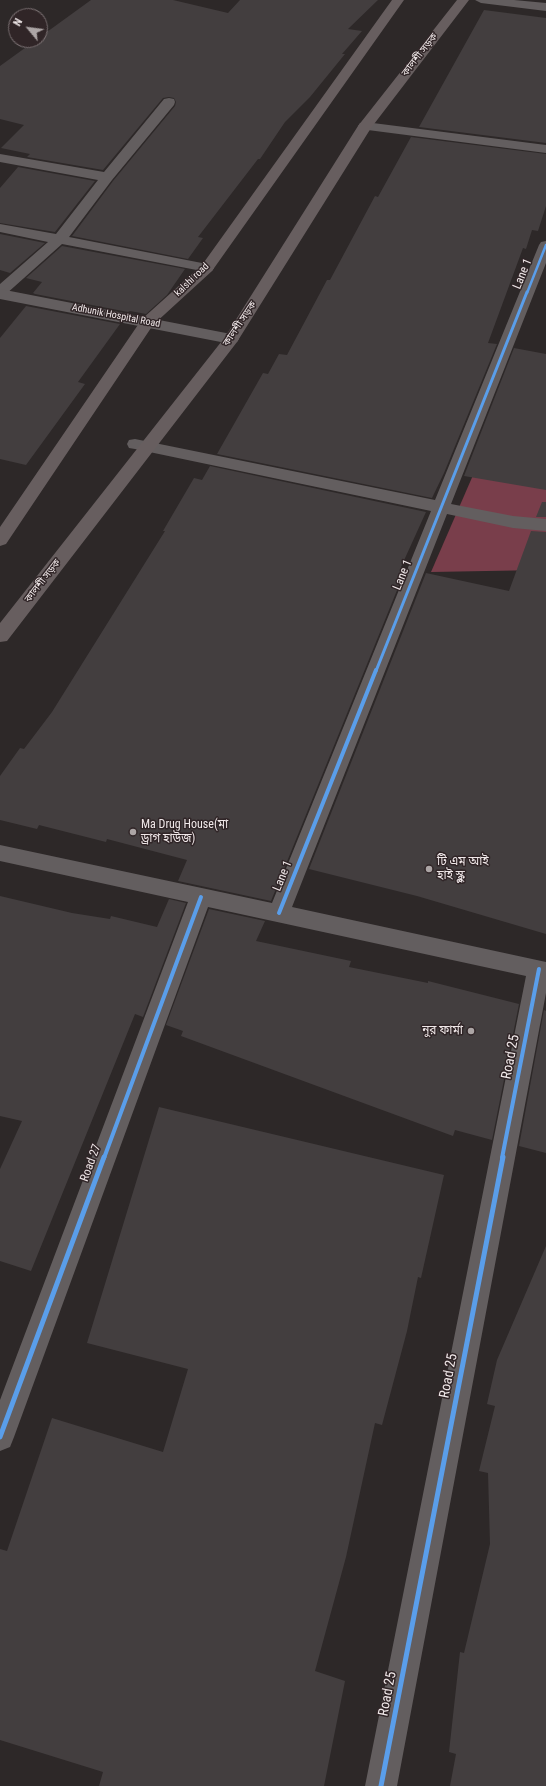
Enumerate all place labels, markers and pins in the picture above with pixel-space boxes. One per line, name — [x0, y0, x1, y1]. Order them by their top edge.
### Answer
place label: Ma Drug House(মা ড্রাগ হাউজ) — [141, 818, 228, 846]
marker: Ma Drug House(মা ড্রাগ হাউজ) — [128, 827, 138, 837]
place label: টি এম আই হাই স্কুল — [437, 855, 489, 883]
marker: টি এম আই হাই স্কুল — [424, 864, 434, 874]
place label: নুর ফার্মা — [422, 1024, 463, 1038]
marker: নুর ফার্মা — [466, 1026, 476, 1036]

